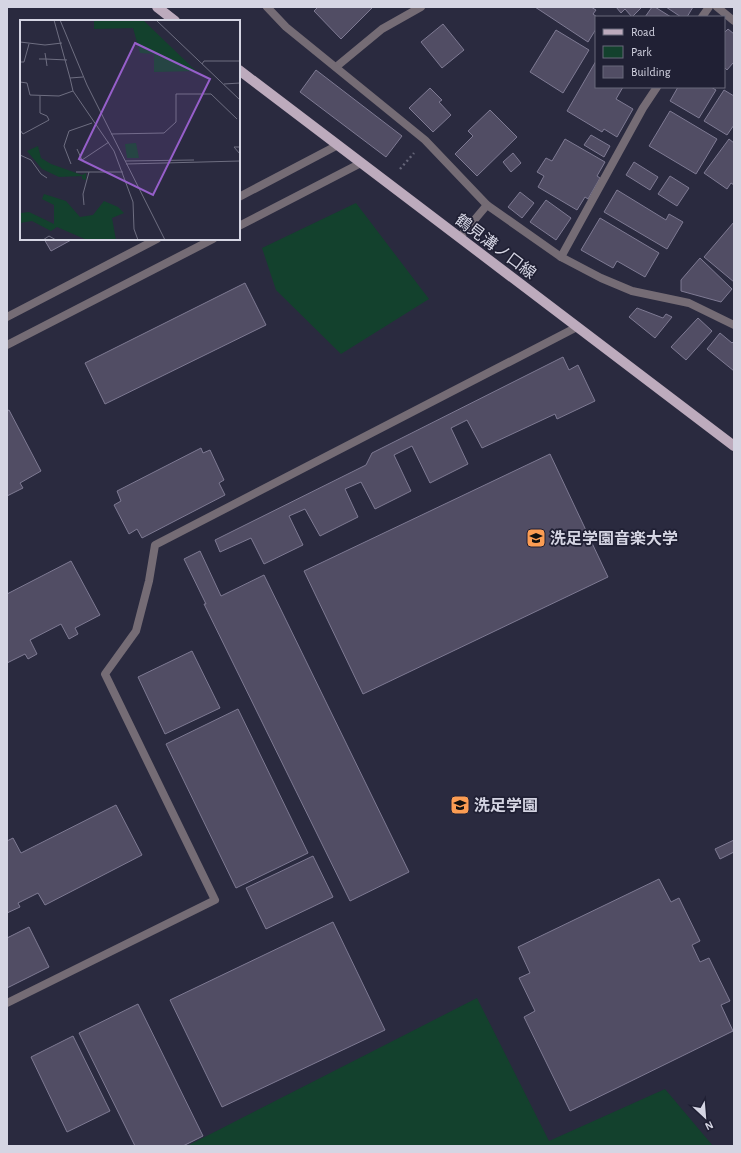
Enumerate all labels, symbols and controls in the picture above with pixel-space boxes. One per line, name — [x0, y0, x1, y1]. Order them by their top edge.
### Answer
legend — [595, 16, 725, 88]
inset map — [20, 20, 240, 240]
text: Road — [631, 26, 655, 38]
text: Park — [631, 46, 652, 58]
text: Building — [631, 66, 671, 78]
street label: 鶴見溝ノ口線 — [452, 211, 539, 282]
school or university icon: 洗足学園音楽大学 — [525, 527, 547, 549]
place label: 洗足学園音楽大学 — [550, 530, 678, 547]
school or university icon: 洗足学園 — [449, 794, 471, 816]
place label: 洗足学園 — [474, 797, 538, 814]
north arrow — [685, 1097, 725, 1137]
text: N — [703, 1119, 715, 1132]

